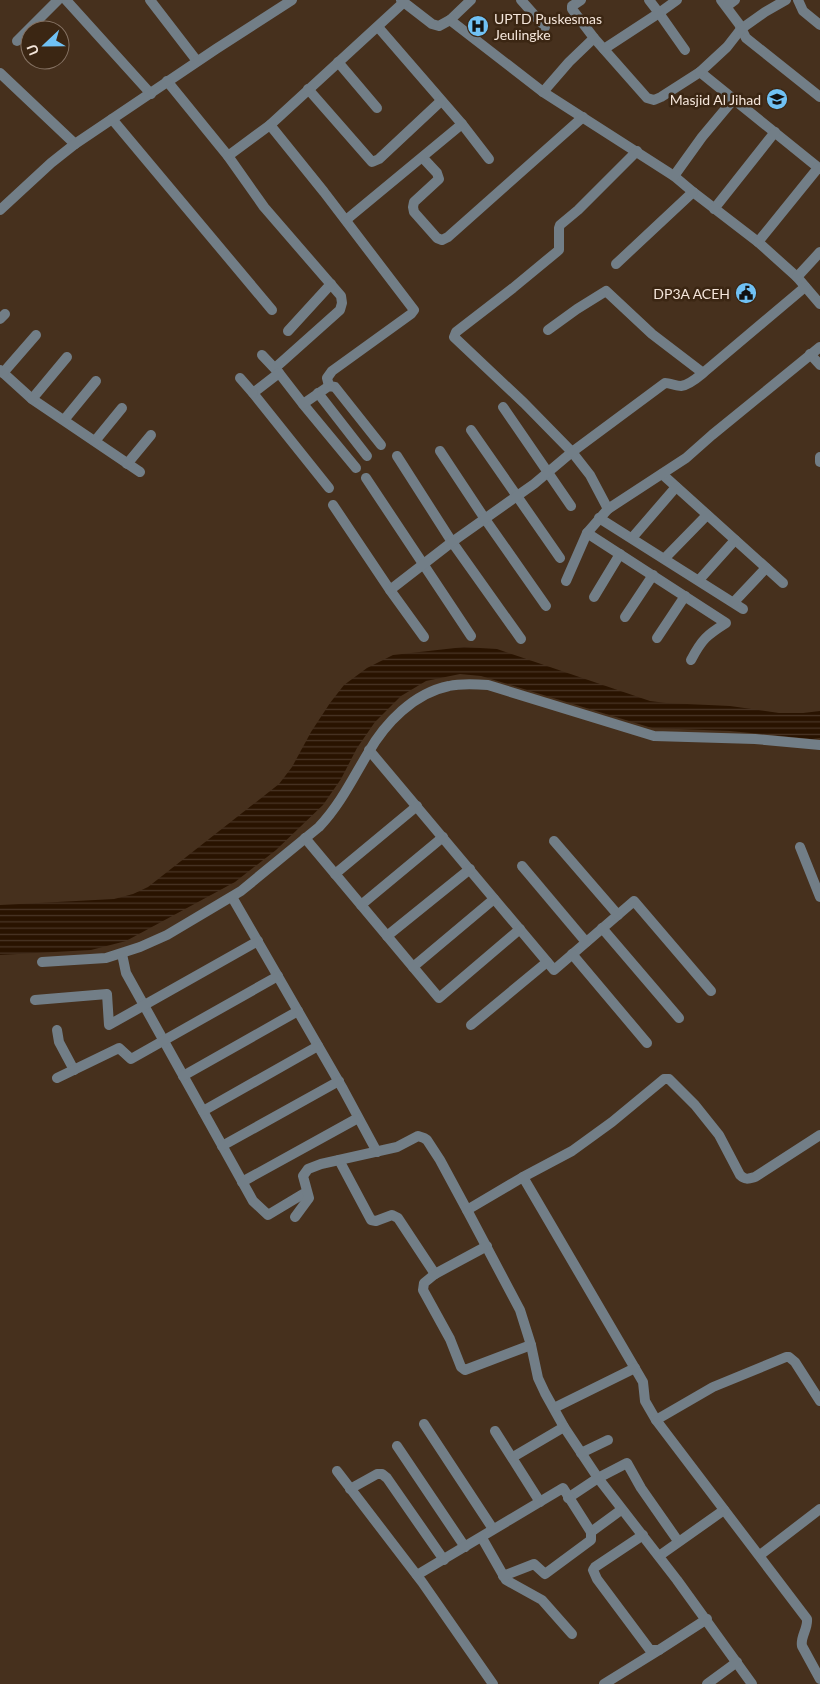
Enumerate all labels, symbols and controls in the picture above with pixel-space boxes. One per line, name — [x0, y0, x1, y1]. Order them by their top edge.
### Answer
place label: UPTD Puskesmas Jeulingke — [494, 10, 602, 43]
hospital icon: UPTD Puskesmas Jeulingke — [466, 14, 490, 38]
north arrow — [20, 20, 70, 70]
text: U — [23, 42, 42, 58]
school or university icon: Masjid Al Jihad — [765, 87, 789, 111]
place label: Masjid Al Jihad — [670, 91, 761, 108]
public building icon: DP3A ACEH — [734, 281, 758, 305]
place label: DP3A ACEH — [653, 285, 730, 302]

